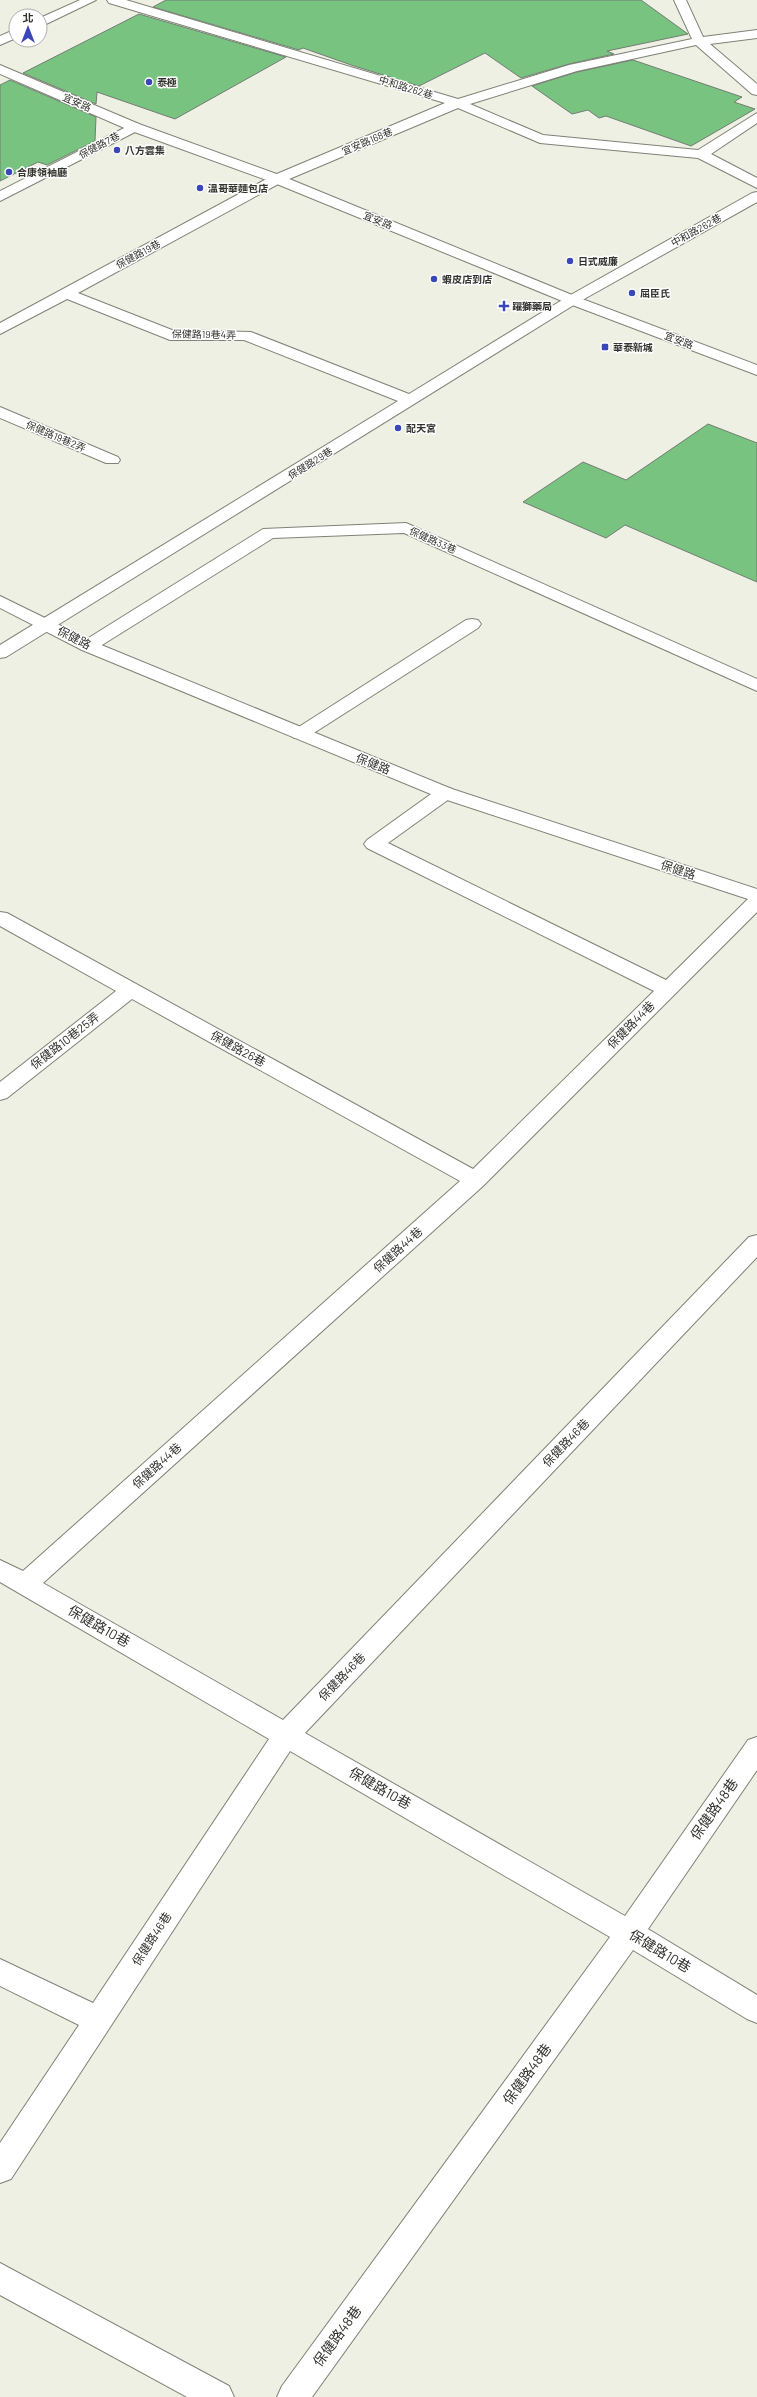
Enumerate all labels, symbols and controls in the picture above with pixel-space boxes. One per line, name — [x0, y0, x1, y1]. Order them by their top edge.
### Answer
north arrow — [8, 8, 48, 48]
text: 北 — [23, 11, 34, 24]
street label: 中和路262巷 — [378, 73, 434, 101]
place label: 泰極 — [157, 76, 177, 88]
marker: 泰極 — [144, 77, 154, 87]
street label: 宜安路 — [61, 91, 93, 113]
street label: 宜安路168巷 — [340, 125, 394, 157]
street label: 保健路7巷 — [76, 129, 122, 161]
place label: 八方雲集 — [125, 144, 165, 156]
marker: 八方雲集 — [112, 145, 122, 155]
place label: 合康領袖廳 — [17, 166, 67, 178]
marker: 合康領袖廳 — [4, 167, 14, 177]
place label: 溫哥華麵包店 — [208, 182, 268, 194]
marker: 溫哥華麵包店 — [195, 183, 205, 193]
street label: 宜安路 — [362, 209, 394, 231]
street label: 中和路262巷 — [669, 211, 723, 249]
street label: 保健路19巷 — [114, 237, 162, 271]
place label: 日式威廉 — [578, 255, 618, 267]
marker: 日式威廉 — [565, 256, 575, 266]
place label: 蝦皮店到店 — [442, 273, 492, 285]
marker: 蝦皮店到店 — [429, 274, 439, 284]
place label: 屈臣氏 — [640, 287, 670, 299]
marker: 屈臣氏 — [627, 288, 637, 298]
place label: 躍獅藥局 — [512, 300, 552, 312]
marker: 躍獅藥局 — [499, 301, 509, 311]
street label: 保健路19巷4弄 — [172, 327, 236, 341]
street label: 宜安路 — [663, 329, 695, 351]
place label: 華泰新城 — [613, 341, 653, 353]
marker: 華泰新城 — [600, 342, 610, 352]
street label: 保健路19巷2弄 — [24, 418, 88, 454]
place label: 配天宮 — [406, 422, 436, 434]
marker: 配天宮 — [393, 423, 403, 433]
street label: 保健路29巷 — [285, 445, 335, 481]
street label: 保健路33巷 — [408, 524, 458, 556]
street label: 保健路 — [55, 623, 94, 652]
street label: 保健路 — [354, 750, 393, 776]
street label: 保健路 — [659, 857, 698, 881]
street label: 保健路44巷 — [604, 998, 657, 1051]
street label: 保健路10巷25弄 — [27, 1009, 102, 1071]
street label: 保健路26巷 — [209, 1027, 268, 1069]
street label: 保健路44巷 — [370, 1224, 425, 1275]
street label: 保健路46巷 — [539, 1416, 591, 1469]
street label: 保健路44巷 — [129, 1440, 184, 1491]
street label: 保健路10巷 — [65, 1601, 133, 1650]
street label: 保健路46巷 — [315, 1650, 367, 1703]
street label: 保健路10巷 — [346, 1763, 414, 1812]
street label: 保健路48巷 — [686, 1775, 741, 1843]
street label: 保健路46巷 — [129, 1909, 174, 1968]
street label: 保健路10巷 — [626, 1926, 694, 1976]
street label: 保健路48巷 — [499, 2040, 554, 2107]
street label: 保健路48巷 — [309, 2302, 364, 2369]

